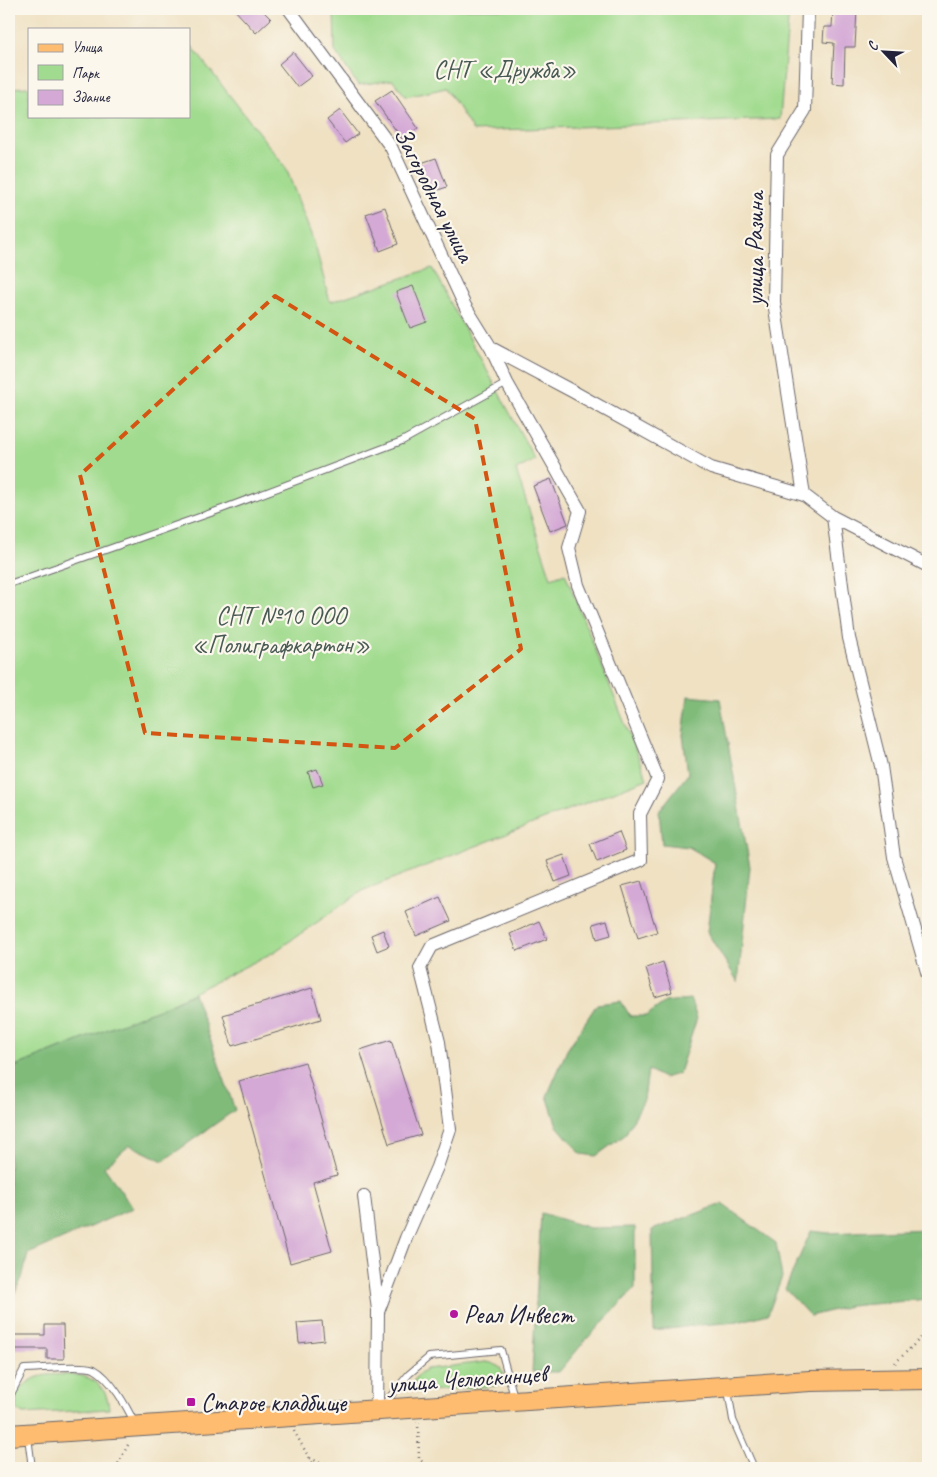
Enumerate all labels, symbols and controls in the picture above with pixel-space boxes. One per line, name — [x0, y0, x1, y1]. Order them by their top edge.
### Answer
legend — [28, 28, 190, 118]
north arrow — [860, 28, 910, 78]
text: Улица — [72, 38, 103, 57]
text: С — [864, 38, 883, 53]
park label: СНТ «Дружба» — [434, 54, 576, 86]
text: Парк — [72, 64, 100, 83]
text: Здание — [72, 88, 111, 107]
street label: Загородная улица — [386, 122, 483, 269]
street label: улица Разина — [739, 189, 771, 308]
park label: СНТ №10 ООО «Полиграфкартон» — [192, 600, 370, 661]
place label: Реал Инвест — [464, 1299, 576, 1331]
marker: Реал Инвест — [448, 1308, 460, 1320]
street label: улица Челюскинцев — [385, 1357, 552, 1401]
place label: Старое кладбище — [201, 1387, 348, 1419]
marker: Старое кладбище — [185, 1396, 197, 1408]

